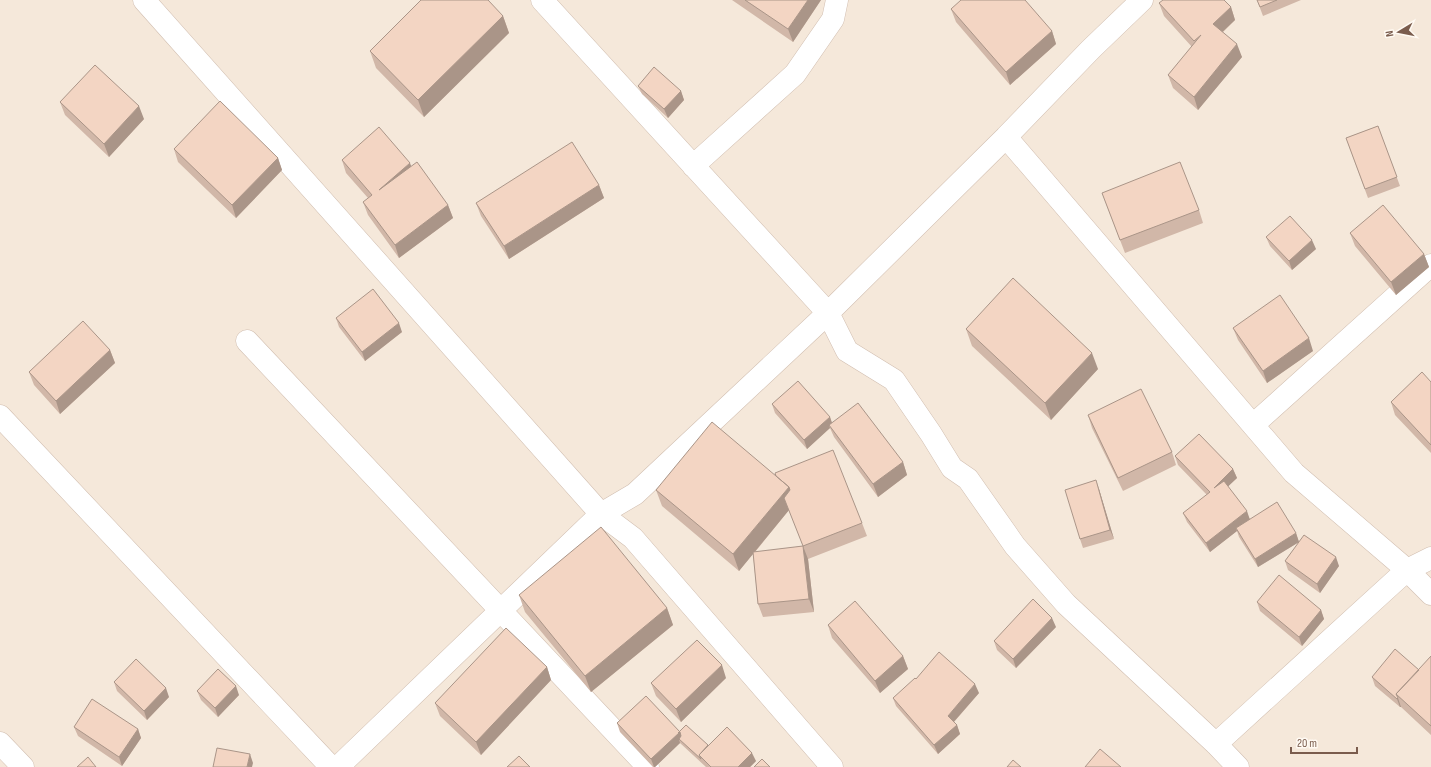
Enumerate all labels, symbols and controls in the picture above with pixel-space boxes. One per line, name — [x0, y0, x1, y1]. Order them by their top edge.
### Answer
north arrow — [1379, 12, 1419, 52]
text: N — [1383, 30, 1397, 38]
scale bar — [1291, 729, 1357, 755]
text: 20 m — [1297, 736, 1317, 751]

